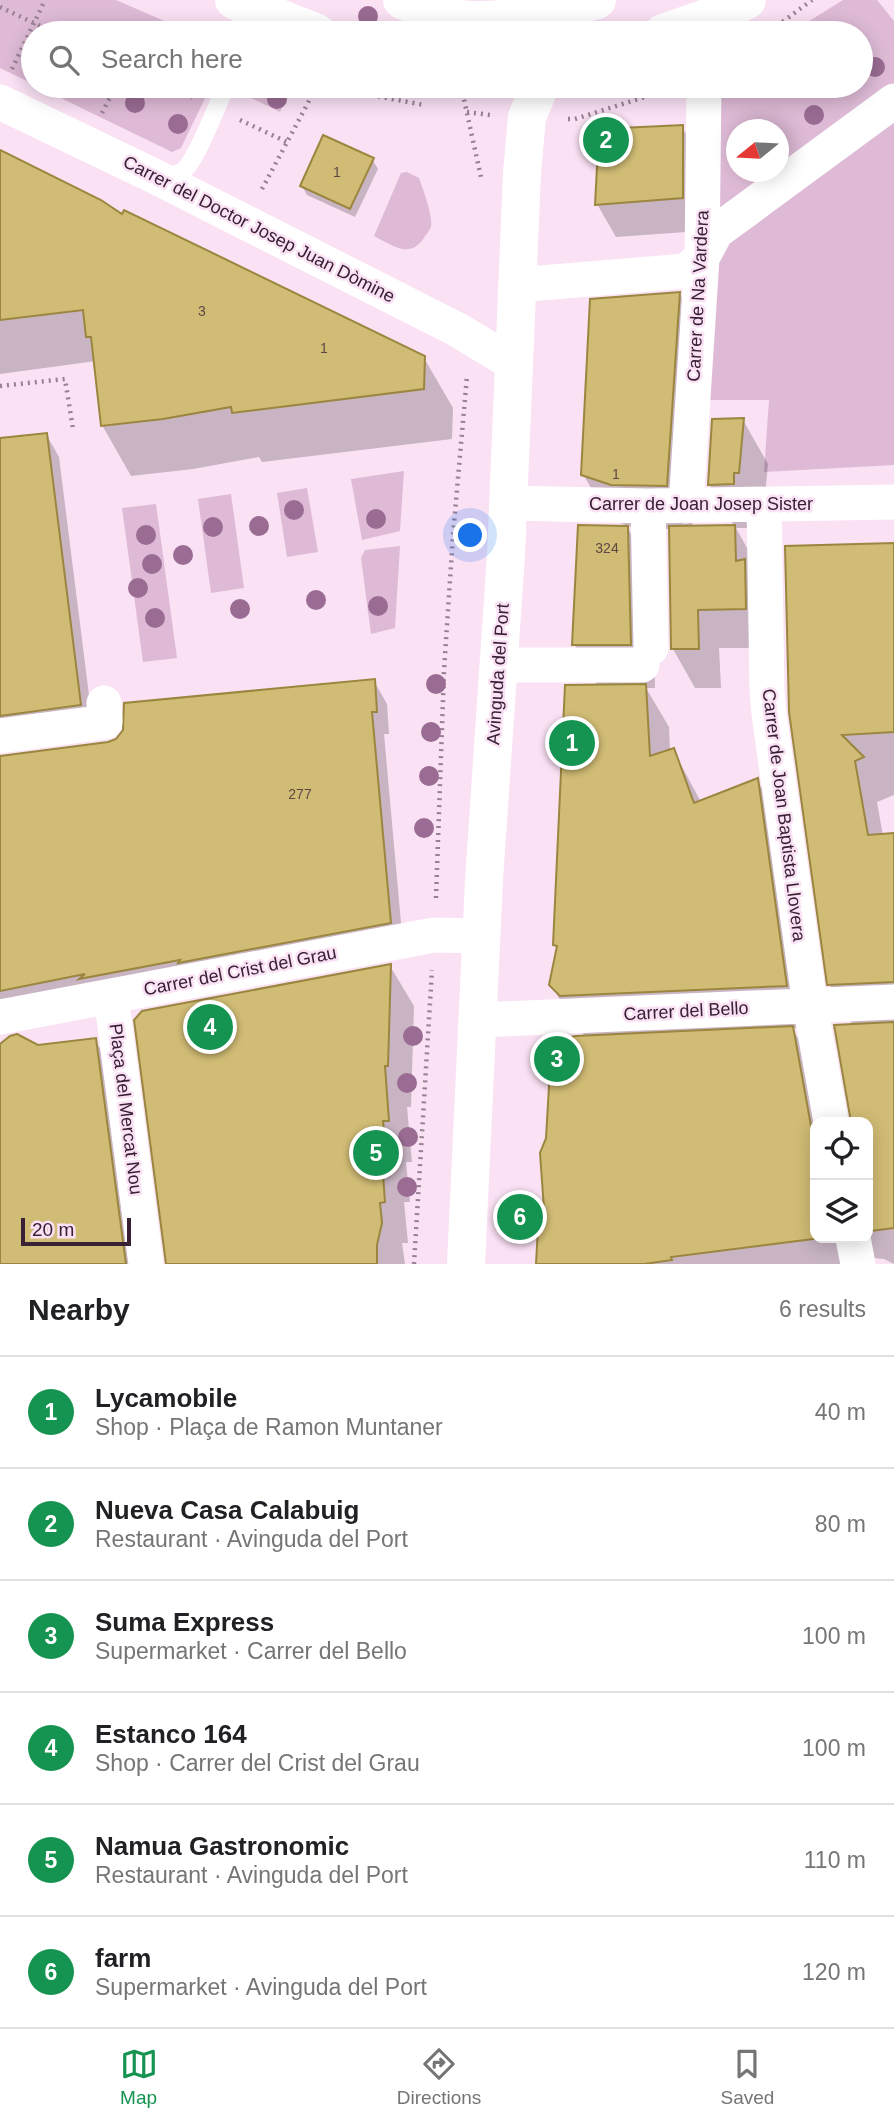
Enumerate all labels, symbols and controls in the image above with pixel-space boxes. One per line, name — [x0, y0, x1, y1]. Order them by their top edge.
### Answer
search box — [21, 21, 873, 98]
icon: search — [45, 41, 83, 79]
text: Search here — [101, 44, 243, 74]
pin: 2 — [583, 114, 629, 166]
north arrow — [726, 119, 789, 182]
street label: Carrer del Doctor Josep Juan Dòmine — [120, 152, 398, 306]
house number: 1 — [333, 164, 341, 180]
street label: Carrer de Na Vardera — [684, 209, 713, 382]
house number: 3 — [198, 303, 206, 319]
house number: 1 — [320, 340, 328, 356]
house number: 1 — [612, 466, 620, 482]
street label: Carrer de Joan Josep Sister — [589, 494, 813, 514]
your location — [453, 518, 487, 552]
house number: 324 — [595, 540, 619, 556]
street label: Avinguda del Port — [483, 603, 513, 745]
street label: Carrer de Joan Baptista Llovera — [759, 688, 810, 943]
pin: 1 — [549, 717, 595, 769]
house number: 277 — [288, 786, 312, 802]
street label: Carrer del Crist del Grau — [142, 942, 338, 1000]
street label: Carrer del Bello — [623, 998, 749, 1024]
pin: 4 — [187, 1001, 233, 1053]
street label: Plaça del Mercat Nou — [106, 1022, 146, 1196]
pin: 3 — [534, 1033, 580, 1085]
map controls — [810, 1117, 873, 1243]
button: locate — [810, 1117, 873, 1180]
pin: 5 — [353, 1127, 399, 1179]
button: layers — [810, 1180, 873, 1243]
pin: 6 — [497, 1191, 543, 1243]
scale bar — [21, 1215, 131, 1247]
text: 20 m — [32, 1219, 74, 1240]
text: Nearby — [28, 1293, 130, 1326]
text: 6 results — [779, 1296, 866, 1322]
text: Lycamobile — [95, 1383, 237, 1413]
text: 1 — [45, 1399, 57, 1425]
text: 40 m — [815, 1399, 866, 1425]
text: Shop · Plaça de Ramon Muntaner — [95, 1414, 443, 1440]
text: Nueva Casa Calabuig — [95, 1495, 359, 1525]
text: 2 — [45, 1511, 57, 1537]
text: 80 m — [815, 1511, 866, 1537]
text: Restaurant · Avinguda del Port — [95, 1526, 408, 1552]
text: Suma Express — [95, 1607, 274, 1637]
text: 3 — [45, 1623, 57, 1649]
text: 100 m — [802, 1623, 866, 1649]
text: Supermarket · Carrer del Bello — [95, 1638, 407, 1664]
text: Estanco 164 — [95, 1719, 247, 1749]
text: 4 — [45, 1735, 57, 1761]
text: 100 m — [802, 1735, 866, 1761]
text: Shop · Carrer del Crist del Grau — [95, 1750, 420, 1776]
text: Namua Gastronomic — [95, 1831, 349, 1861]
text: 5 — [45, 1847, 57, 1873]
text: 110 m — [804, 1847, 866, 1873]
text: Restaurant · Avinguda del Port — [95, 1862, 408, 1888]
text: farm — [95, 1943, 151, 1973]
text: 6 — [45, 1959, 57, 1985]
text: 120 m — [802, 1959, 866, 1985]
text: Supermarket · Avinguda del Port — [95, 1974, 427, 2000]
tab: Map — [120, 2045, 158, 2109]
tab: Directions — [397, 2045, 481, 2109]
tab: Saved — [720, 2045, 774, 2109]

